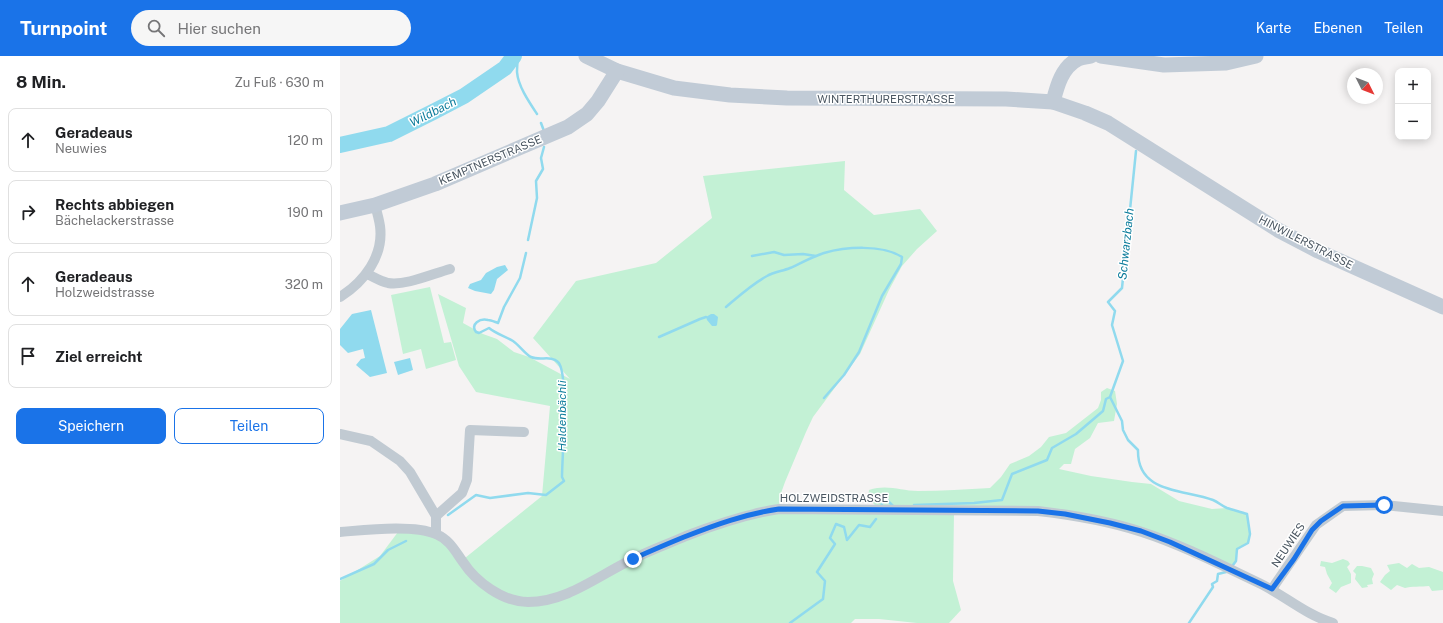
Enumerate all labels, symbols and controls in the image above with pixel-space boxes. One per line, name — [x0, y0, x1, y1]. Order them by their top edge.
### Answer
search box — [131, 10, 411, 46]
text: Turnpoint — [20, 17, 107, 39]
icon: search — [145, 17, 167, 39]
text: Hier suchen — [177, 20, 261, 37]
text: Karte — [1256, 20, 1291, 36]
text: Ebenen — [1313, 20, 1362, 36]
text: Teilen — [1384, 20, 1423, 36]
north arrow — [1347, 68, 1383, 104]
map controls — [1395, 68, 1431, 140]
button: + — [1395, 68, 1431, 104]
text: 8 Min. — [16, 72, 66, 92]
text: Zu Fuß · 630 m — [235, 75, 324, 90]
street label: WINTERTHURERSTRASSE — [817, 93, 955, 105]
water label: Wildbach — [407, 94, 459, 130]
button: − — [1395, 104, 1431, 140]
text: Geradeaus — [55, 124, 133, 141]
icon: ahead — [17, 129, 39, 151]
text: 120 m — [288, 133, 323, 148]
street label: KEMPTNERSTRASSE — [437, 133, 543, 187]
text: Neuwies — [55, 141, 107, 156]
text: Rechts abbiegen — [55, 196, 174, 213]
icon: right — [17, 201, 39, 223]
text: 190 m — [287, 205, 323, 220]
water label: Schwarzbach — [1115, 207, 1137, 281]
text: Bächelackerstrasse — [55, 213, 174, 228]
street label: HINWILERSTRASSE — [1257, 213, 1355, 271]
text: Geradeaus — [55, 268, 133, 285]
icon: ahead — [17, 273, 39, 295]
text: 320 m — [285, 277, 323, 292]
text: Holzweidstrasse — [55, 285, 155, 300]
icon: arrive — [17, 345, 39, 367]
text: Ziel erreicht — [55, 348, 142, 365]
water label: Haldenbächli — [555, 380, 569, 452]
button: Speichern — [16, 408, 166, 444]
button: Teilen — [174, 408, 324, 444]
street label: HOLZWEIDSTRASSE — [780, 492, 888, 504]
route start — [1375, 496, 1393, 514]
street label: NEUWIES — [1269, 521, 1307, 569]
route end — [624, 550, 642, 568]

